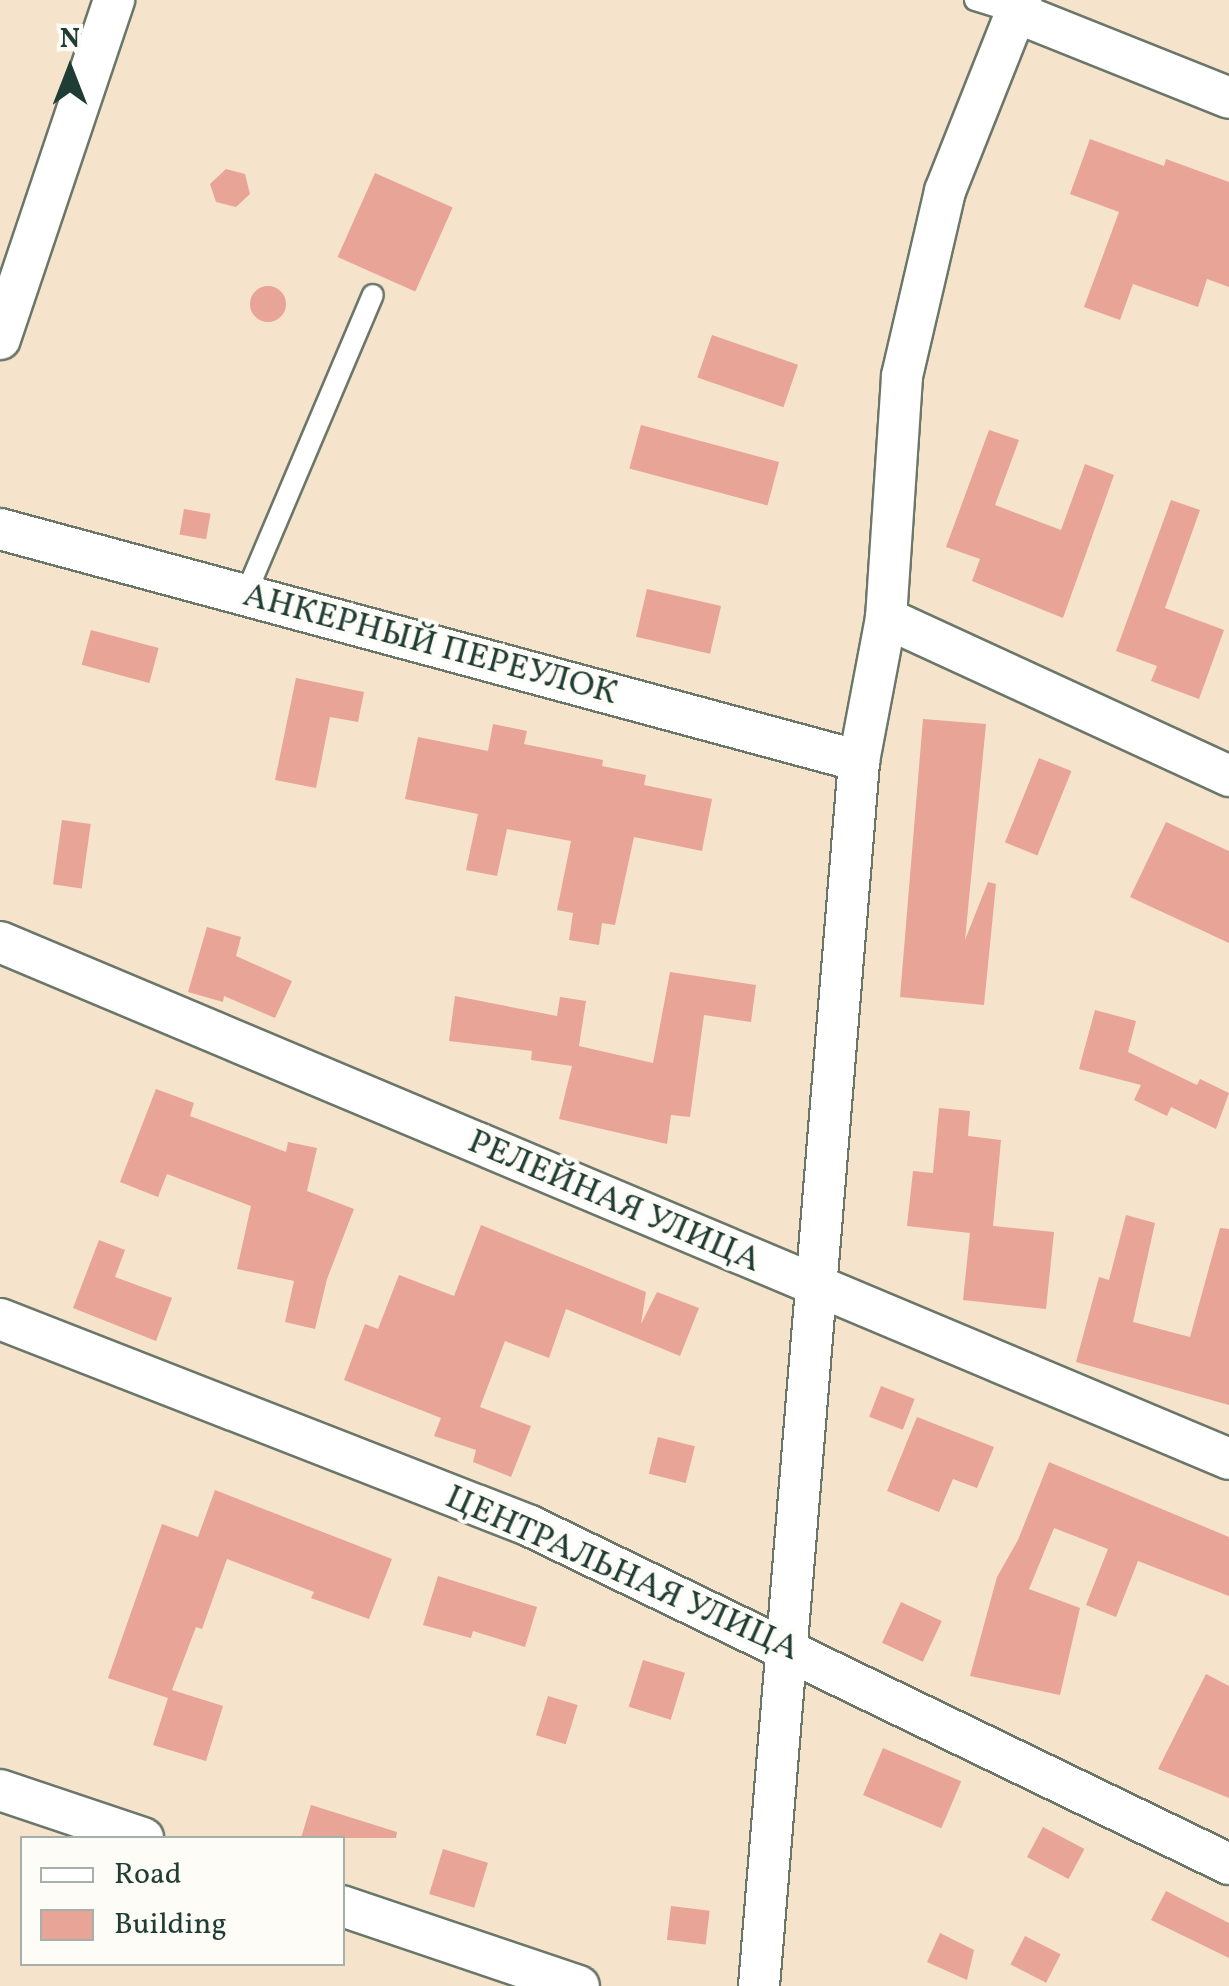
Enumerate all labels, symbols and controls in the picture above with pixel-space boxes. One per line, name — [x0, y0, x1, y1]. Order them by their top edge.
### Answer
north arrow — [20, 20, 120, 120]
text: N — [60, 20, 80, 59]
street label: АНКЕРНЫЙ ПЕРЕУЛОК — [238, 575, 622, 715]
street label: РЕЛЕЙНАЯ УЛИЦА — [461, 1121, 767, 1283]
street label: ЦЕНТРАЛЬНАЯ УЛИЦА — [439, 1477, 805, 1671]
legend — [20, 1836, 345, 1966]
text: Road — [114, 1854, 182, 1896]
text: Building — [114, 1904, 227, 1946]

